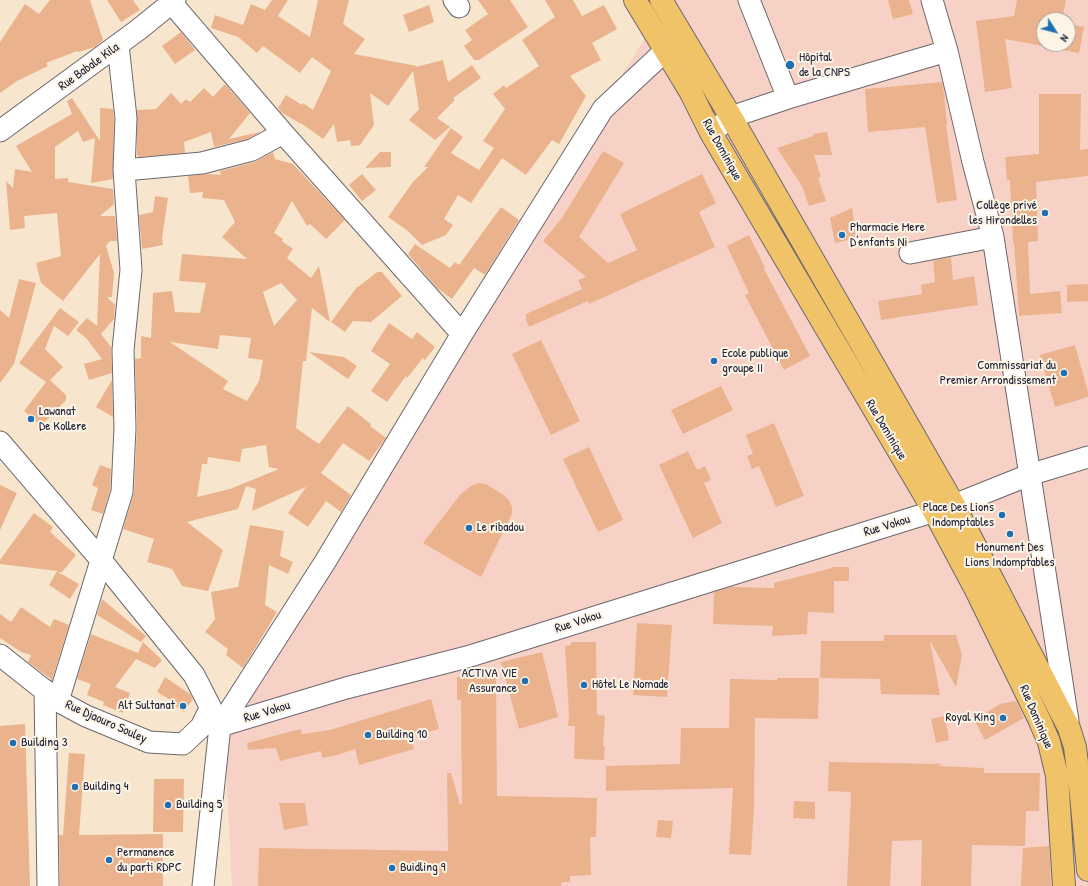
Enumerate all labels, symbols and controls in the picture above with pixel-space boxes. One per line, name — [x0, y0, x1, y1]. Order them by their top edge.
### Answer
north arrow — [1036, 12, 1076, 52]
text: N — [1058, 32, 1072, 45]
street label: Rue Babale Kila — [56, 40, 122, 94]
place label: Hôpital de la CNPS — [799, 50, 850, 81]
marker: Hôpital de la CNPS — [784, 59, 796, 71]
street label: Rue Dominique — [699, 117, 745, 183]
place label: Collège privé les Hirondelles — [969, 198, 1037, 229]
marker: Collège privé les Hirondelles — [1040, 208, 1050, 218]
place label: Pharmacie Mere D'enfants Ni — [850, 220, 925, 251]
marker: Pharmacie Mere D'enfants Ni — [837, 230, 847, 240]
place label: Ecole publique groupe II — [722, 346, 789, 377]
marker: Ecole publique groupe II — [709, 356, 719, 366]
place label: Commissariat du Premier Arrondissement — [940, 358, 1056, 389]
marker: Commissariat du Premier Arrondissement — [1059, 368, 1069, 378]
street label: Rue Dominique — [862, 397, 910, 463]
place label: Lawanat De Kollere — [39, 404, 86, 435]
marker: Lawanat De Kollere — [26, 414, 36, 424]
place label: Place Des Lions Indomptables — [923, 500, 994, 531]
marker: Place Des Lions Indomptables — [997, 510, 1007, 520]
street label: Rue Vokou — [862, 512, 912, 540]
place label: Le ribadou — [477, 520, 524, 536]
marker: Le ribadou — [464, 523, 474, 533]
marker: Monument Des Lions Indomptables — [1005, 529, 1015, 539]
place label: Monument Des Lions Indomptables — [965, 540, 1055, 571]
street label: Rue Vokou — [553, 607, 603, 637]
place label: ACTIVA VIE Assurance — [462, 666, 517, 697]
marker: ACTIVA VIE Assurance — [520, 676, 530, 686]
place label: Hôtel Le Nomade — [592, 677, 669, 693]
marker: Hôtel Le Nomade — [579, 680, 589, 690]
street label: Rue Dominique — [1016, 683, 1056, 751]
street label: Rue Djaouro Souley — [63, 697, 149, 747]
place label: Alt Sultanat — [118, 698, 175, 714]
street label: Rue Vokou — [242, 698, 292, 726]
marker: Alt Sultanat — [178, 701, 188, 711]
place label: Royal King — [945, 710, 995, 726]
marker: Royal King — [998, 713, 1008, 723]
place label: Building 10 — [376, 727, 427, 743]
marker: Building 10 — [363, 730, 373, 740]
place label: Building 3 — [21, 735, 68, 751]
marker: Building 3 — [8, 738, 18, 748]
place label: Building 4 — [83, 779, 129, 795]
marker: Building 4 — [70, 782, 80, 792]
place label: Building 5 — [176, 797, 222, 813]
marker: Building 5 — [163, 800, 173, 810]
place label: Permanence du parti RDPC — [117, 845, 182, 876]
marker: Permanence du parti RDPC — [104, 855, 114, 865]
place label: Buidling 9 — [400, 860, 446, 876]
marker: Buidling 9 — [387, 863, 397, 873]

